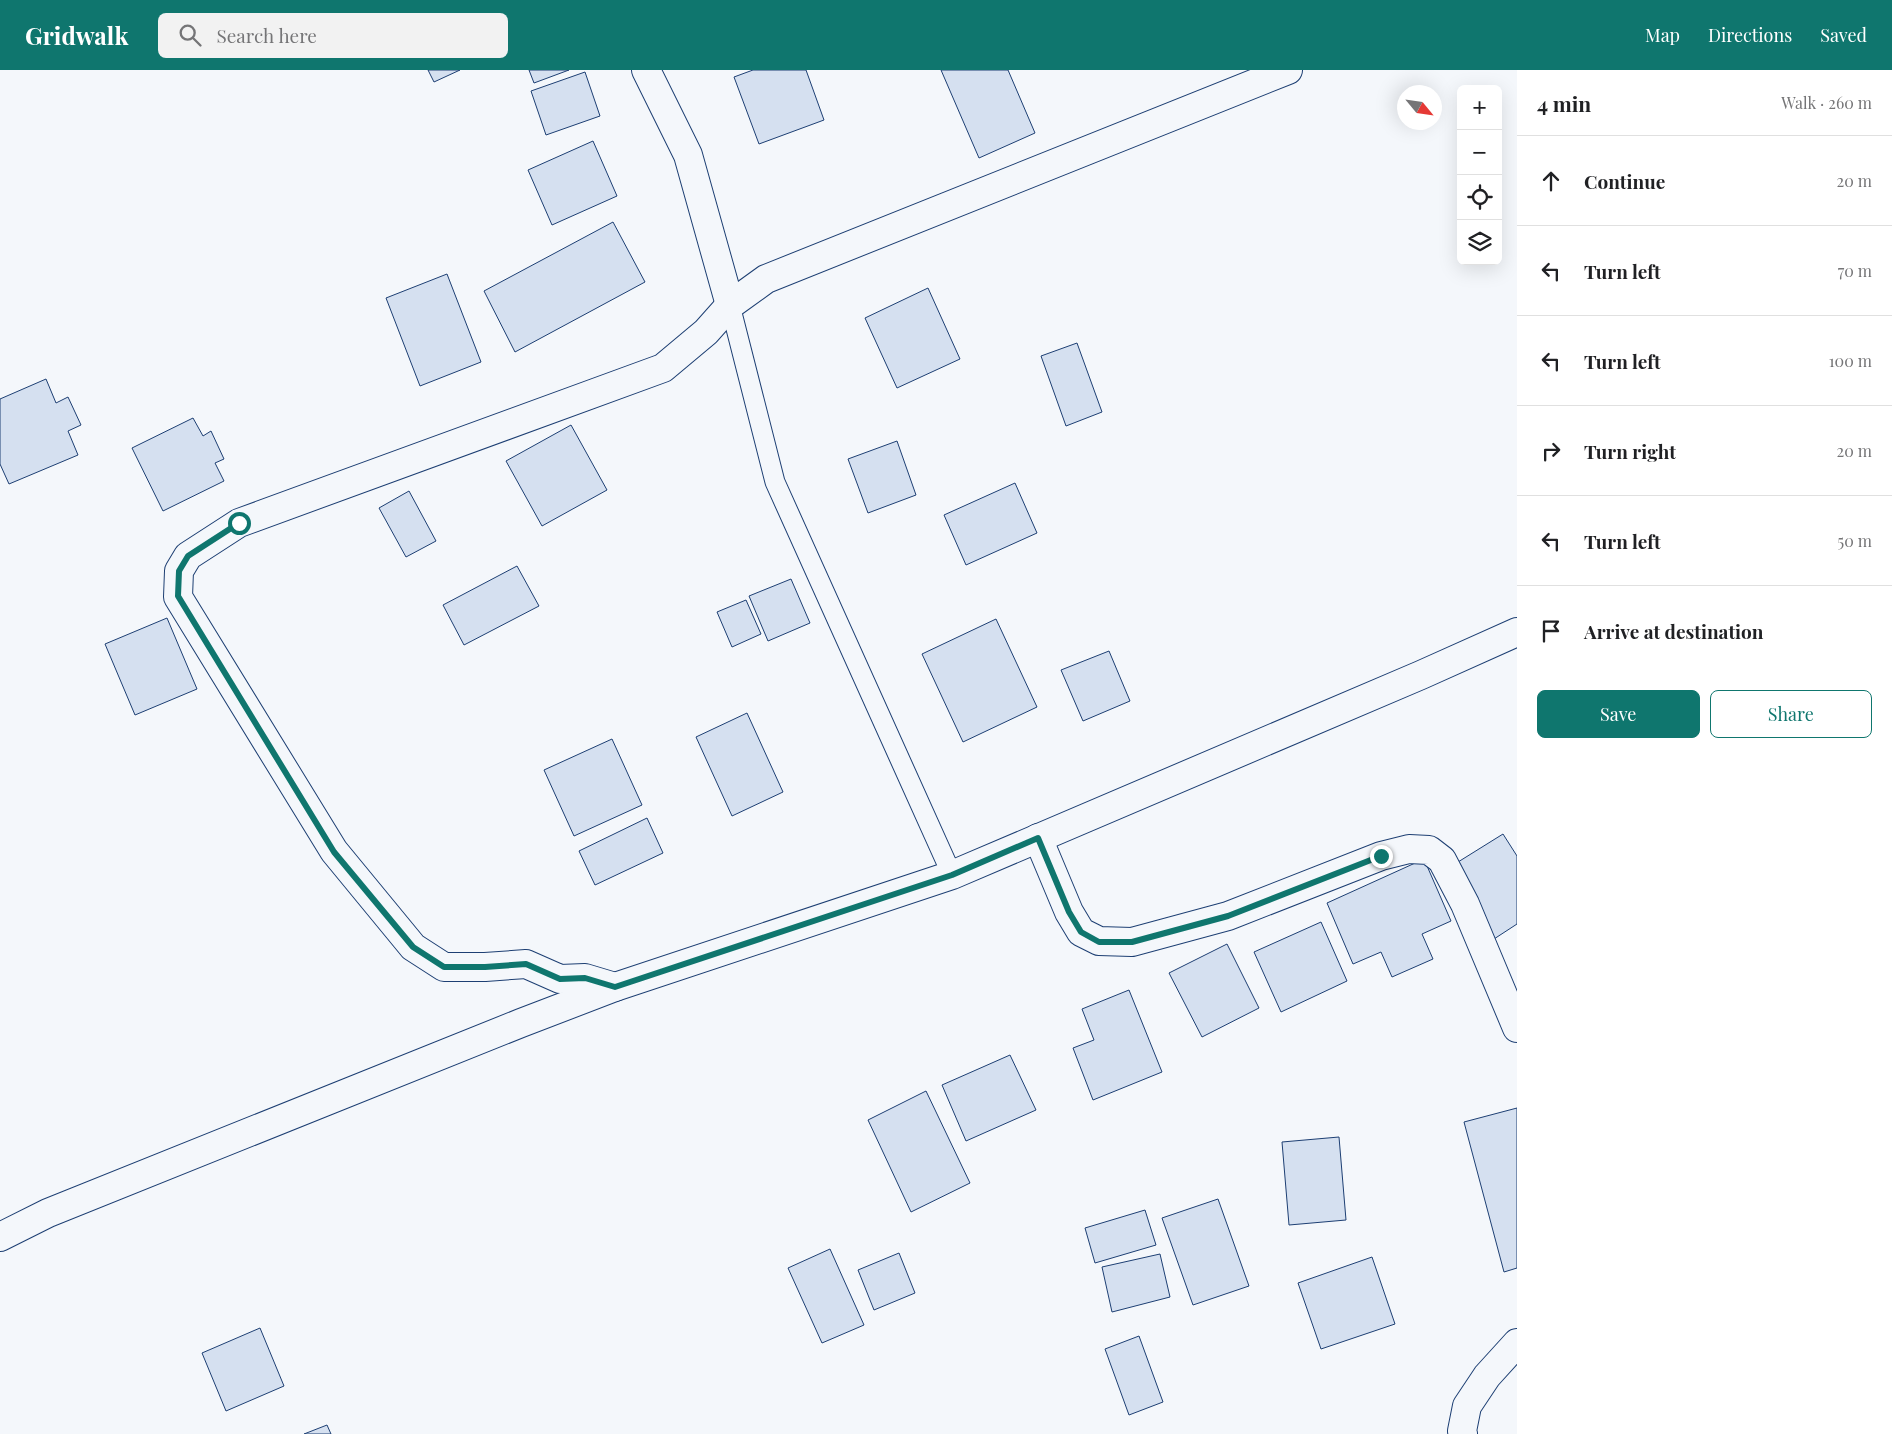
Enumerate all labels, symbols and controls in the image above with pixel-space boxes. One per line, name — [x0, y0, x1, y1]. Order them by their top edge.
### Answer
search box — [158, 13, 508, 58]
text: Gridwalk — [25, 19, 128, 51]
icon: search — [176, 21, 204, 49]
text: Search here — [216, 22, 317, 48]
text: Map — [1645, 23, 1680, 47]
text: Directions — [1708, 23, 1792, 47]
text: Saved — [1820, 23, 1867, 47]
north arrow — [1397, 85, 1442, 130]
map controls — [1457, 85, 1502, 265]
button: + — [1457, 85, 1502, 130]
text: 4 min — [1537, 89, 1591, 117]
text: Walk · 260 m — [1781, 92, 1872, 113]
button: − — [1457, 130, 1502, 175]
icon: ahead — [1537, 167, 1565, 195]
text: Continue — [1584, 168, 1665, 194]
text: 20 m — [1837, 170, 1872, 191]
button: locate — [1457, 175, 1502, 220]
button: layers — [1457, 220, 1502, 265]
icon: left — [1537, 257, 1565, 285]
text: Turn left — [1584, 258, 1661, 284]
text: 70 m — [1838, 260, 1872, 281]
icon: left — [1537, 347, 1565, 375]
text: Turn left — [1584, 348, 1661, 374]
text: 100 m — [1829, 350, 1872, 371]
icon: right — [1537, 437, 1565, 465]
text: Turn right — [1584, 438, 1676, 464]
text: 20 m — [1837, 440, 1872, 461]
route start — [228, 512, 251, 535]
icon: left — [1537, 527, 1565, 555]
text: Turn left — [1584, 528, 1661, 554]
text: 50 m — [1838, 530, 1872, 551]
icon: arrive — [1537, 617, 1565, 645]
text: Arrive at destination — [1584, 618, 1764, 644]
button: Save — [1537, 690, 1700, 738]
button: Share — [1710, 690, 1872, 738]
route end — [1370, 845, 1393, 868]

